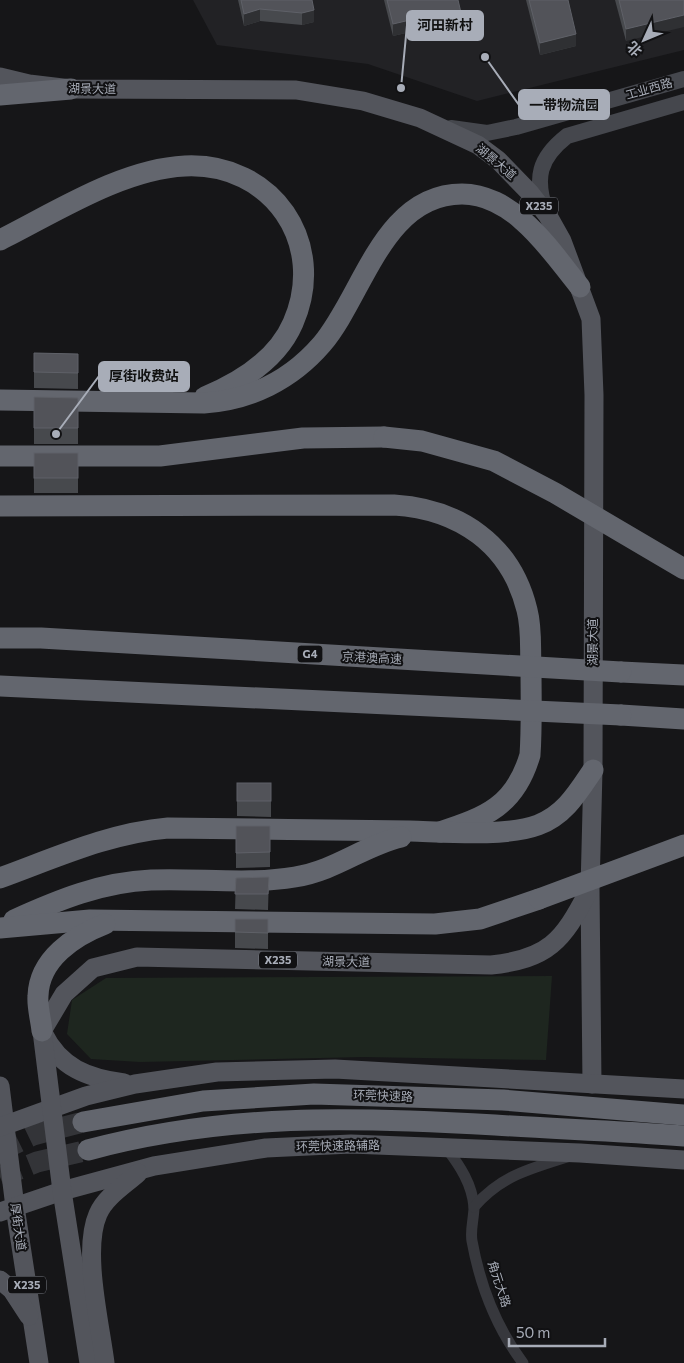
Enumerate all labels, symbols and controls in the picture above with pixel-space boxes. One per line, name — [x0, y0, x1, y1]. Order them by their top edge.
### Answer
callout: 河田新村 — [407, 11, 483, 40]
north arrow — [619, 15, 669, 65]
text: 河田新村 — [417, 16, 473, 33]
text: 北 — [623, 38, 645, 60]
street label: 工业西路 — [624, 75, 674, 101]
street label: 湖景大道 — [68, 81, 116, 95]
callout: 一带物流园 — [519, 90, 609, 119]
text: 一带物流园 — [529, 96, 599, 113]
street label: 湖景大道 — [474, 140, 520, 182]
road number: X235 — [520, 198, 558, 215]
callout: 厚街收费站 — [99, 362, 189, 391]
text: 厚街收费站 — [109, 367, 179, 384]
street label: 湖景大道 — [585, 618, 599, 666]
road number: G4 — [298, 646, 322, 662]
street label: 京港澳高速 — [342, 648, 402, 666]
road number: X235 — [259, 952, 297, 968]
street label: 湖景大道 — [322, 954, 370, 968]
street label: 环莞快速路 — [353, 1087, 413, 1103]
street label: 环莞快速路辅路 — [296, 1137, 380, 1153]
street label: 厚街大道 — [9, 1202, 29, 1252]
street label: 角元大路 — [486, 1259, 514, 1309]
road number: X235 — [8, 1276, 46, 1294]
scale bar — [509, 1316, 605, 1348]
text: 50 m — [516, 1323, 550, 1341]

